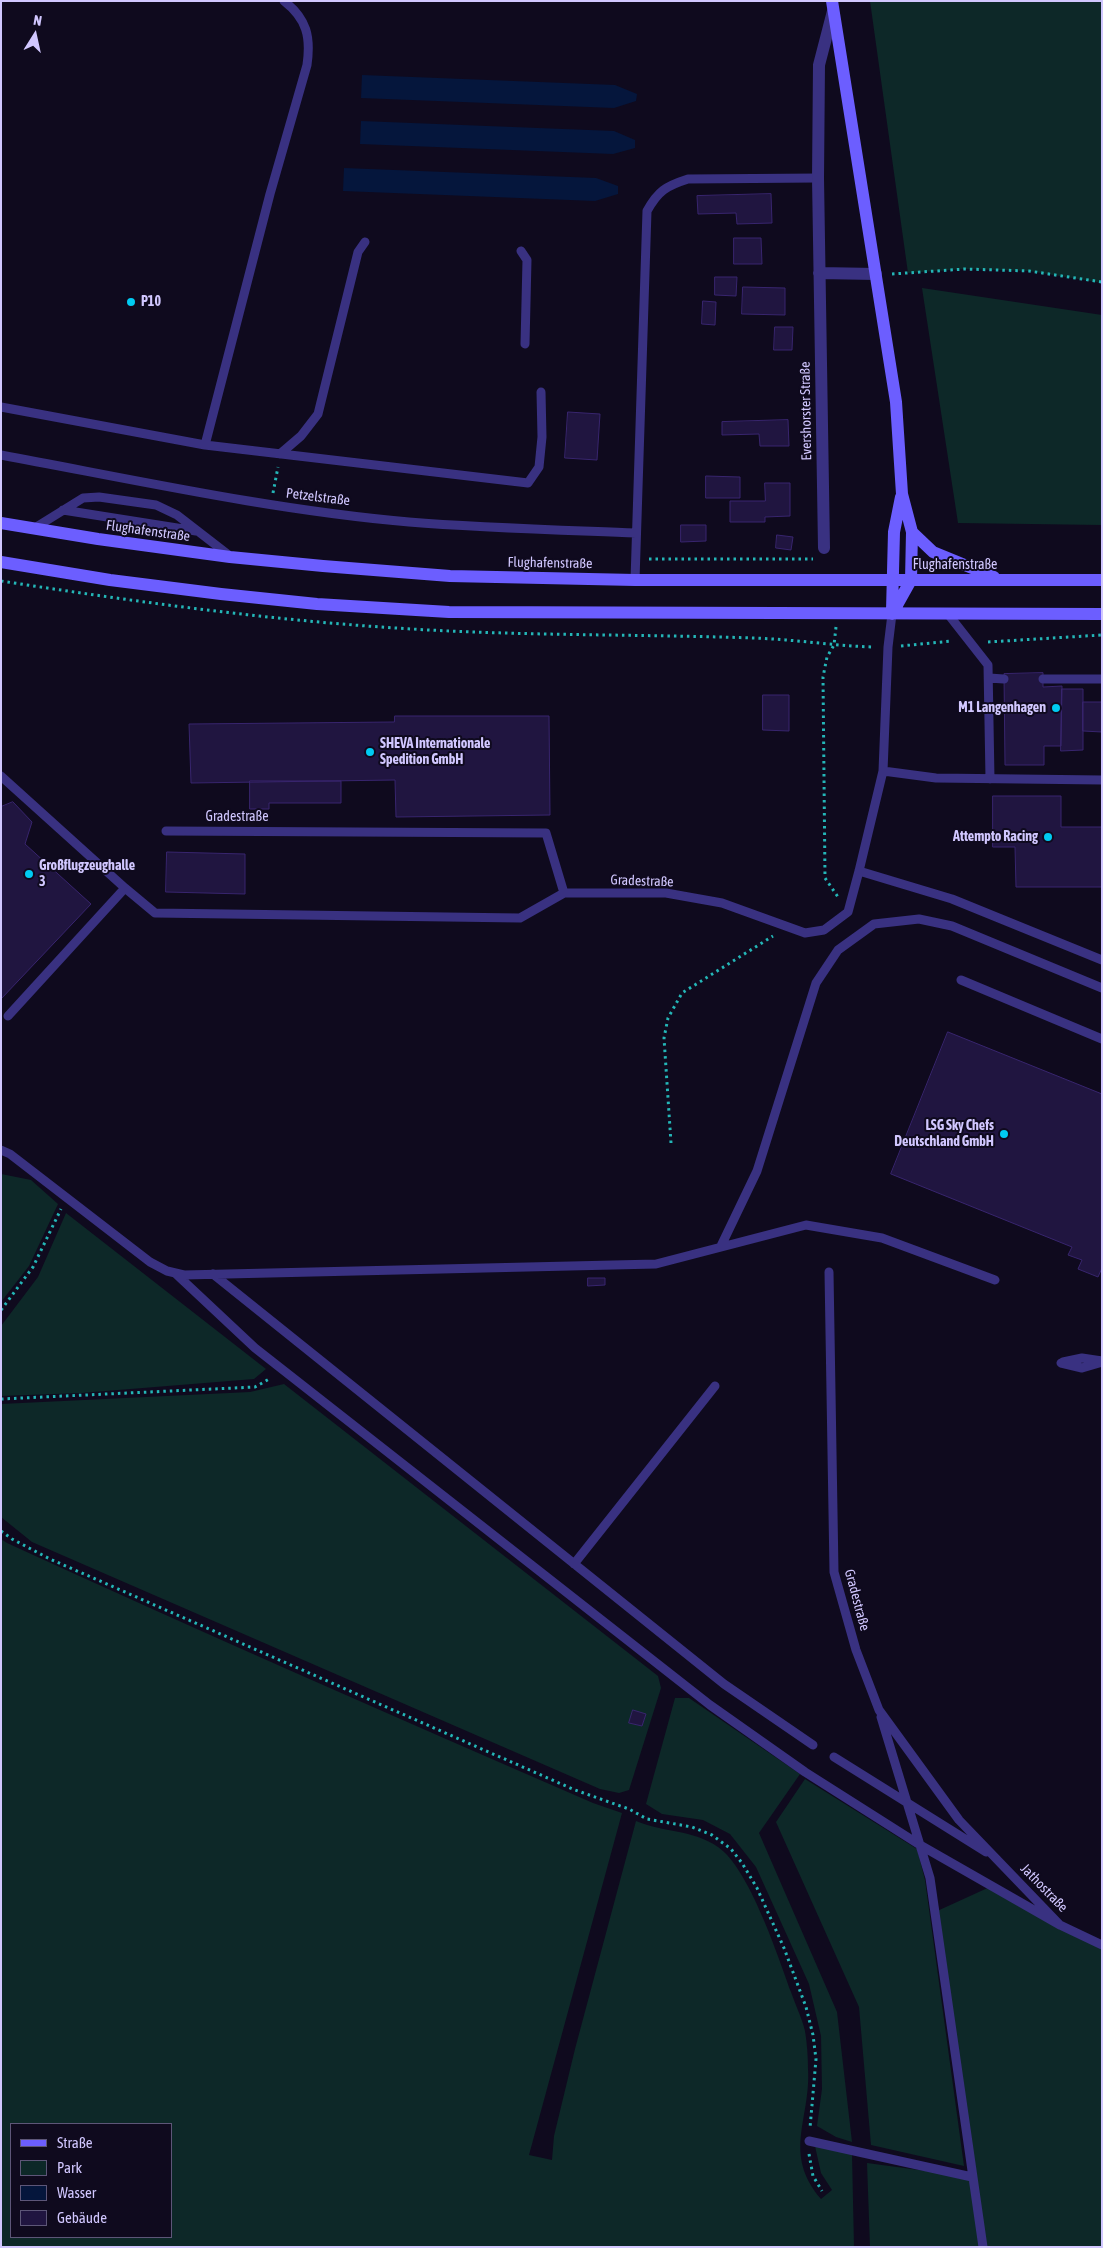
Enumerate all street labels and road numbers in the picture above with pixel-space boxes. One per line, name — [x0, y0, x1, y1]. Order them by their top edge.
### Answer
street label: Evershorster Straße — [797, 361, 815, 461]
street label: Petzelstraße — [285, 485, 351, 509]
street label: Flughafenstraße — [105, 517, 191, 545]
street label: Flughafenstraße — [508, 554, 592, 572]
street label: Flughafenstraße — [913, 557, 997, 573]
street label: Gradestraße — [205, 809, 269, 825]
street label: Gradestraße — [610, 872, 674, 890]
street label: Gradestraße — [841, 1567, 873, 1633]
street label: Jathostraße — [1017, 1860, 1071, 1916]

